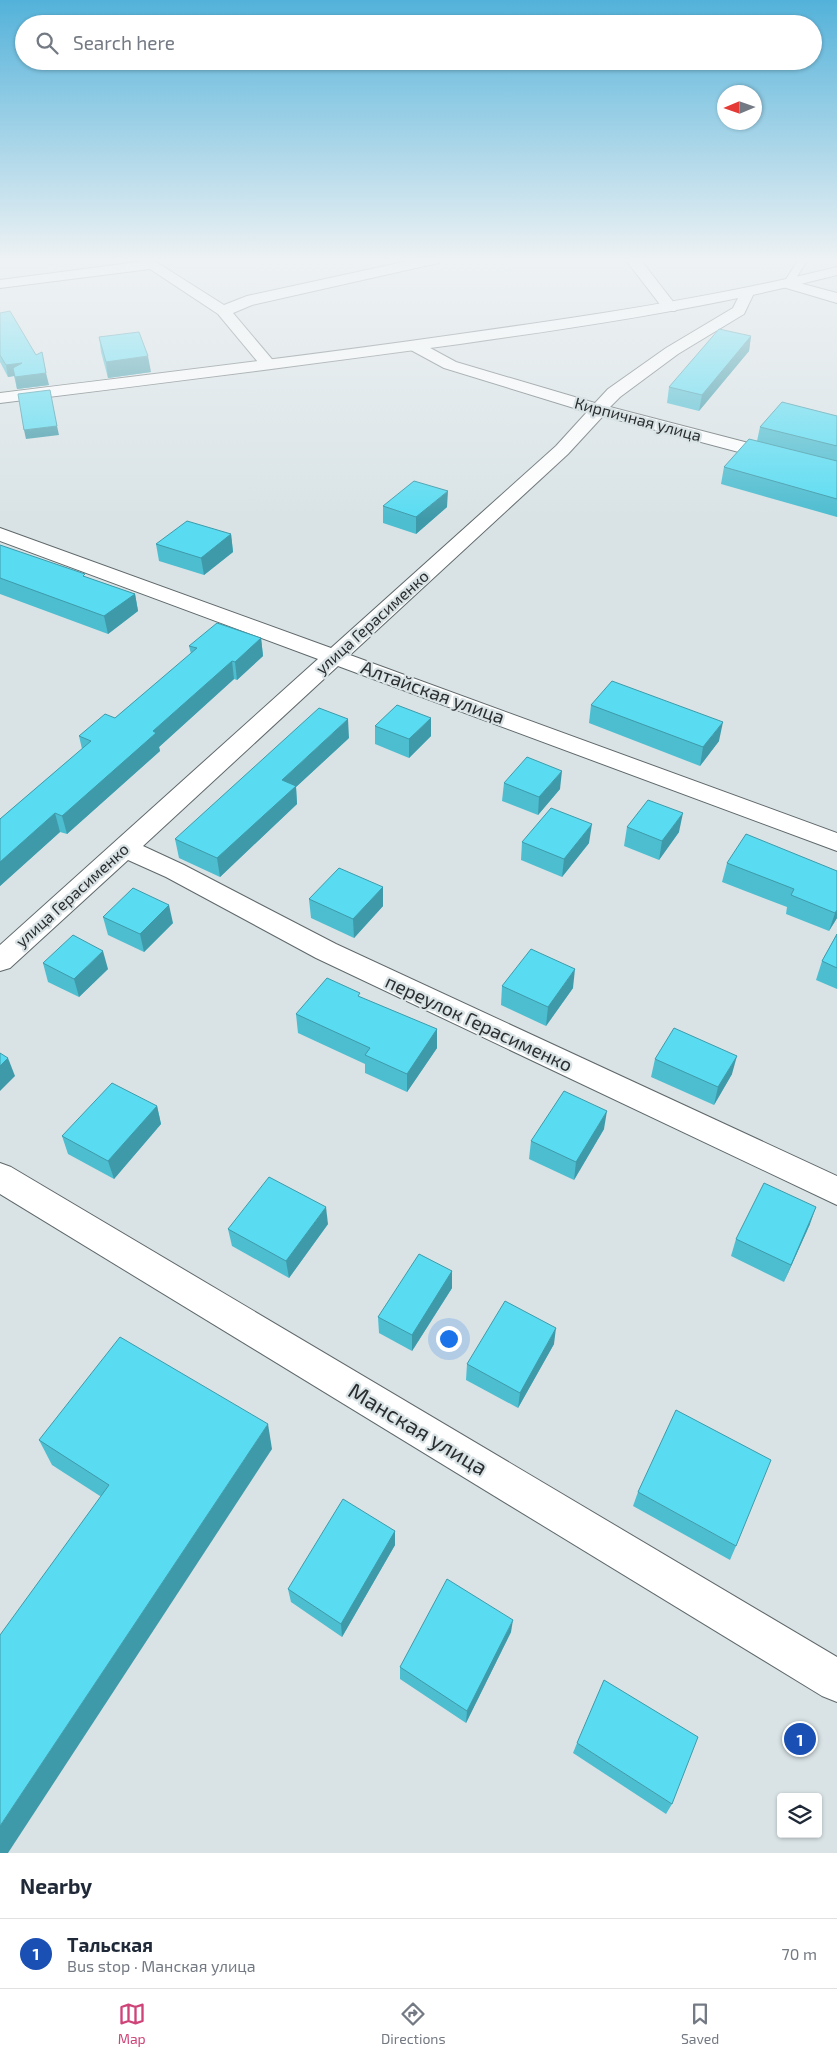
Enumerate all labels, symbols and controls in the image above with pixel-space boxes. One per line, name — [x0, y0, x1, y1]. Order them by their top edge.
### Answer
search box — [15, 15, 822, 70]
icon: search — [33, 29, 61, 57]
text: Search here — [73, 31, 175, 54]
north arrow — [717, 85, 762, 130]
street label: Кирпичная улица — [572, 392, 704, 446]
street label: улица Герасименко — [311, 566, 433, 678]
street label: Алтайская улица — [358, 655, 508, 729]
street label: улица Герасименко — [11, 839, 133, 951]
street label: переулок Герасименко — [382, 969, 576, 1077]
your location — [436, 1326, 462, 1352]
street label: Манская улица — [344, 1376, 493, 1481]
pin: 1 — [784, 1720, 816, 1758]
map controls — [777, 1793, 822, 1838]
button: layers — [777, 1793, 822, 1838]
text: Nearby — [20, 1873, 92, 1898]
text: Тальская — [67, 1933, 153, 1956]
text: 1 — [33, 1944, 39, 1963]
text: 70 m — [782, 1944, 817, 1963]
text: Bus stop · Манская улица — [67, 1956, 256, 1975]
tab: Map — [118, 2000, 146, 2047]
tab: Directions — [381, 2000, 446, 2047]
tab: Saved — [681, 2000, 719, 2047]

